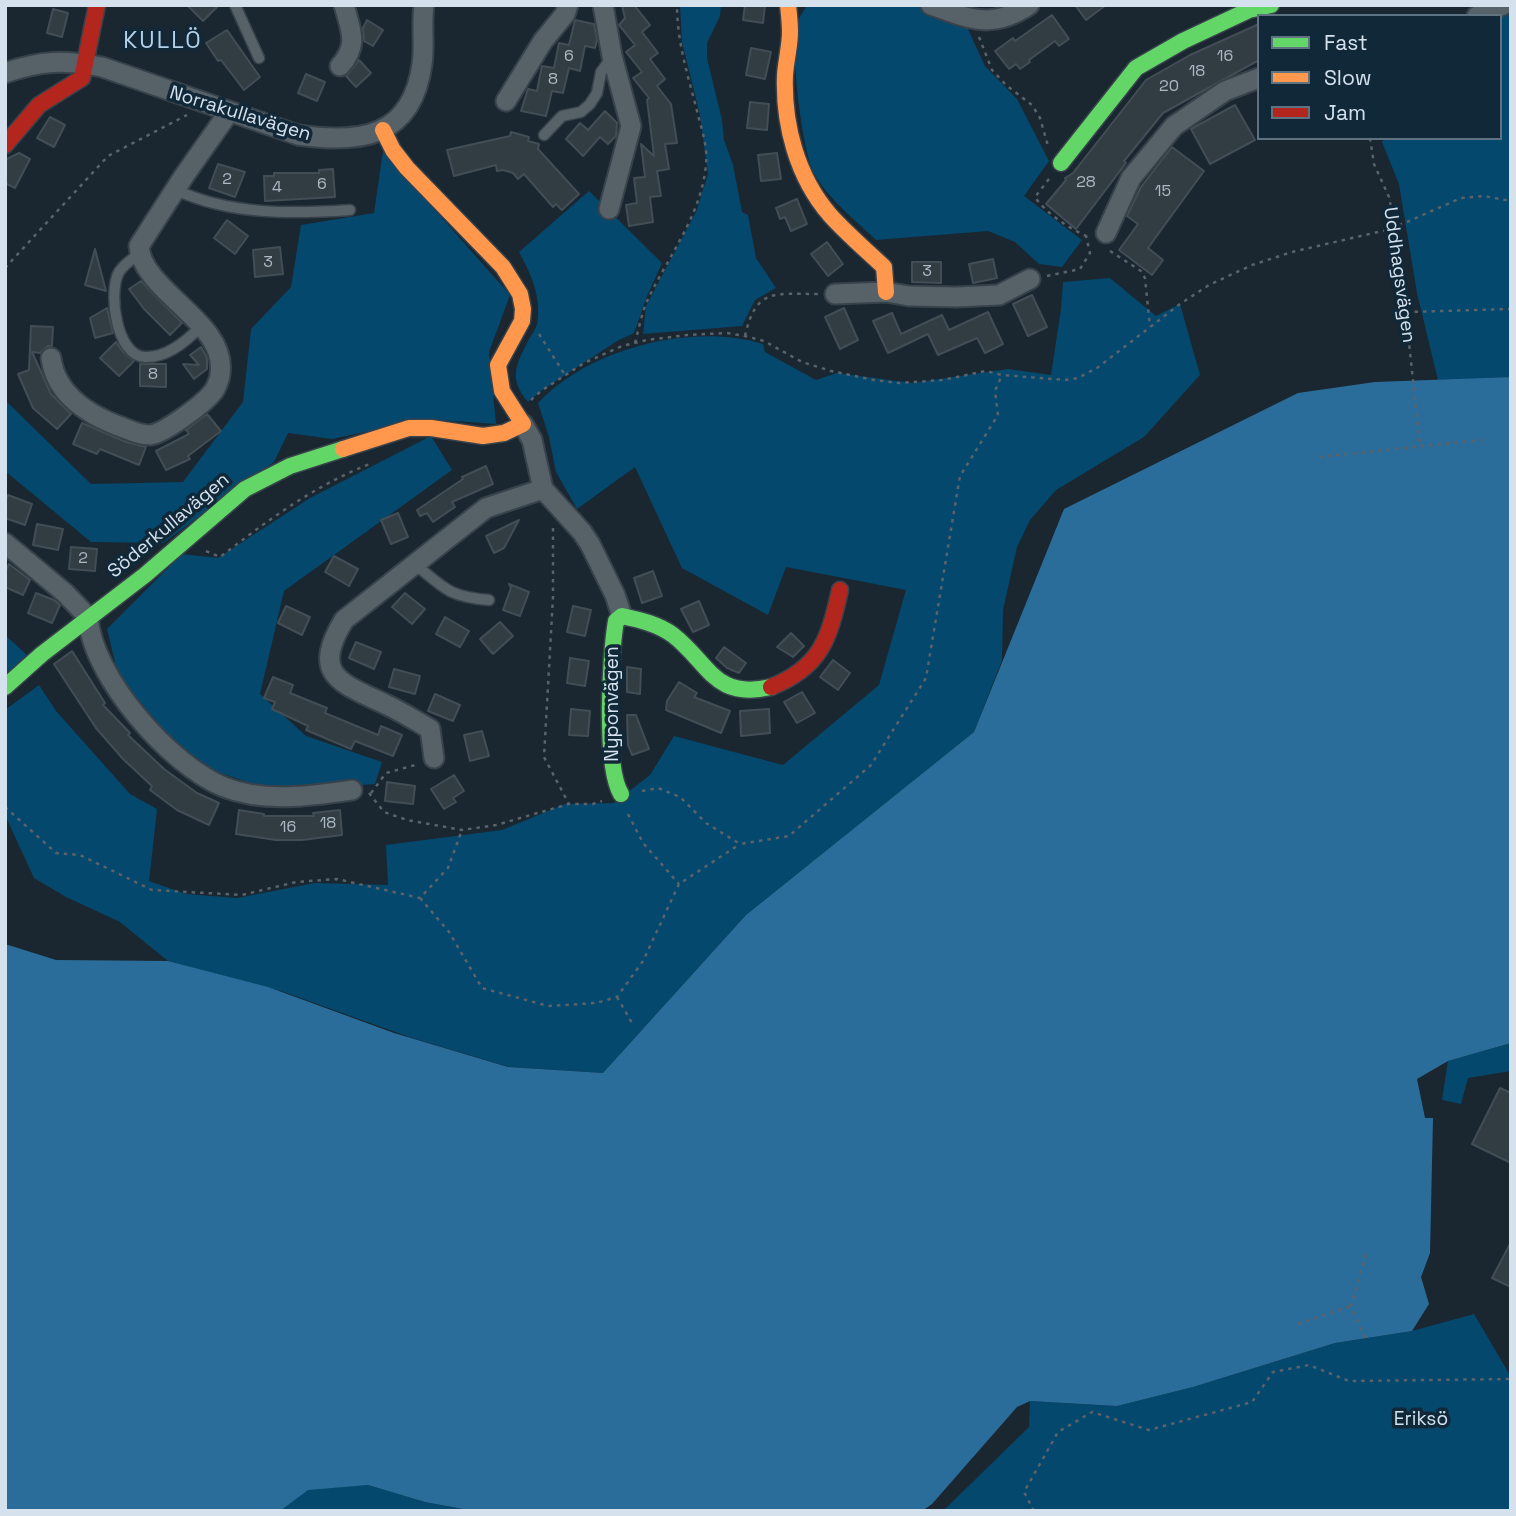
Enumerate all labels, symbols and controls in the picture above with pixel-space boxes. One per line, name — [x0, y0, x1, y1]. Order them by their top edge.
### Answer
legend — [1257, 14, 1502, 140]
district label: KULLÖ — [124, 28, 202, 56]
text: Fast — [1324, 29, 1368, 56]
house number: 6 — [564, 47, 574, 67]
house number: 16 — [1217, 47, 1233, 67]
house number: 18 — [1189, 62, 1205, 82]
text: Slow — [1324, 64, 1372, 91]
house number: 8 — [548, 70, 558, 90]
house number: 20 — [1159, 77, 1179, 97]
street label: Norrakullavägen — [167, 82, 313, 146]
text: Jam — [1324, 99, 1366, 126]
house number: 2 — [222, 170, 232, 190]
house number: 28 — [1076, 173, 1096, 193]
house number: 6 — [317, 175, 327, 195]
house number: 4 — [272, 178, 282, 198]
house number: 15 — [1155, 182, 1171, 202]
street label: Uddhagsvägen — [1378, 206, 1420, 344]
house number: 3 — [263, 253, 273, 273]
house number: 3 — [922, 262, 932, 282]
house number: 8 — [148, 365, 158, 385]
street label: Söderkullavägen — [104, 469, 234, 583]
house number: 2 — [78, 549, 88, 569]
street label: Nyponvägen — [602, 646, 624, 762]
house number: 18 — [320, 814, 336, 834]
house number: 16 — [280, 818, 296, 838]
park label: Eriksö — [1394, 1409, 1448, 1431]

